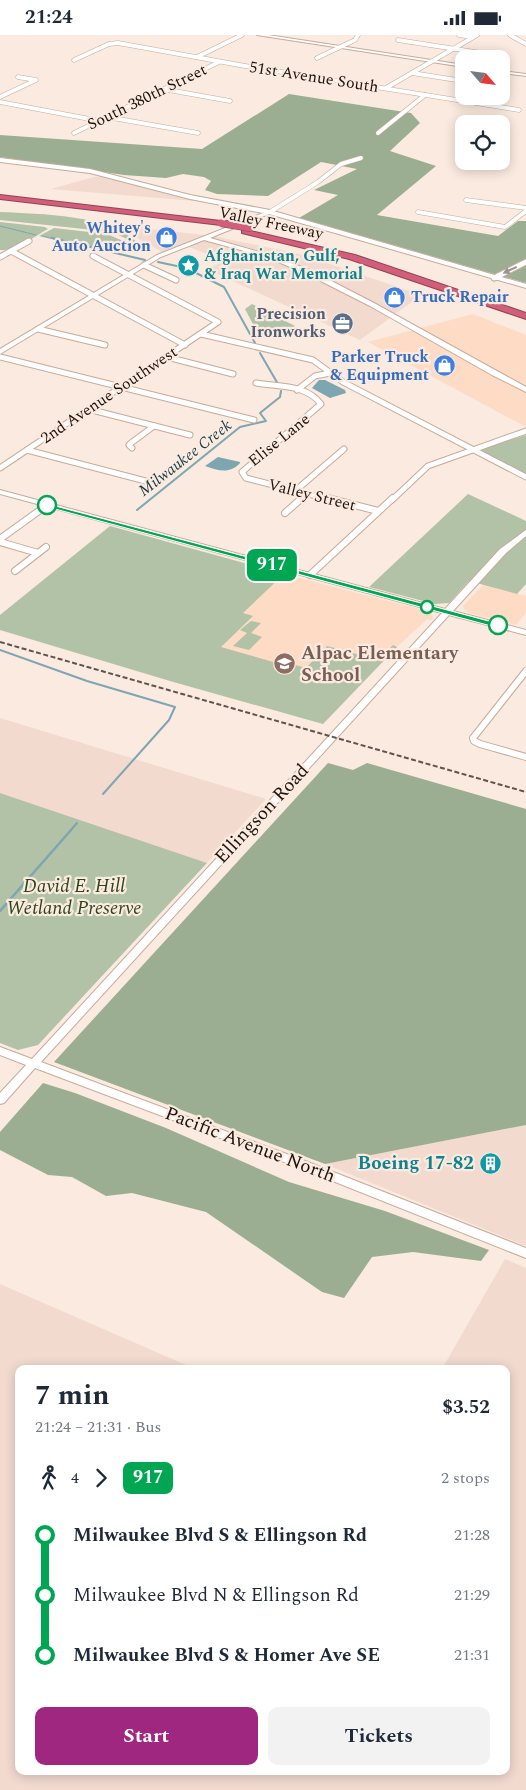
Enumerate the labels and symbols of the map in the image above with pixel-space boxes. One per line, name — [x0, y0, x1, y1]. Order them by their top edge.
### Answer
north arrow — [455, 50, 510, 105]
street label: 51st Avenue South — [248, 55, 380, 99]
street label: South 380th Street — [83, 57, 211, 136]
street label: Valley Freeway — [217, 200, 327, 246]
place label: Whitey's Auto Auction — [51, 216, 151, 258]
shop icon: Whitey's Auto Auction — [155, 225, 179, 249]
place label: Afghanistan, Gulf, & Iraq War Memorial — [204, 244, 363, 286]
place icon: Afghanistan, Gulf, & Iraq War Memorial — [176, 253, 200, 277]
one-way arrow — [503, 266, 517, 274]
shop icon: Truck Repair — [383, 285, 407, 309]
place label: Truck Repair — [411, 285, 509, 309]
place label: Precision Ironworks — [250, 302, 326, 344]
office icon: Precision Ironworks — [330, 311, 354, 335]
street label: 2nd Avenue Southwest — [36, 340, 183, 450]
place label: Parker Truck & Equipment — [330, 345, 429, 387]
shop icon: Parker Truck & Equipment — [433, 354, 457, 378]
street label: Elise Lane — [243, 407, 315, 473]
water label: Milwaukee Creek — [133, 413, 237, 502]
street label: Valley Street — [266, 473, 359, 518]
unlabelled marker — [37, 495, 57, 515]
line badge: 917 — [243, 549, 301, 581]
unlabelled marker — [420, 600, 434, 614]
unlabelled marker — [488, 615, 508, 635]
place label: Alpac Elementary School — [301, 639, 459, 690]
school or university icon: Alpac Elementary School — [273, 652, 297, 676]
street label: Ellingson Road — [208, 757, 316, 871]
park label: David E. Hill Wetland Preserve — [7, 872, 141, 923]
street label: Pacific Avenue North — [160, 1099, 340, 1191]
place label: Boeing 17-82 — [357, 1149, 474, 1178]
building icon: Boeing 17-82 — [478, 1151, 502, 1175]

